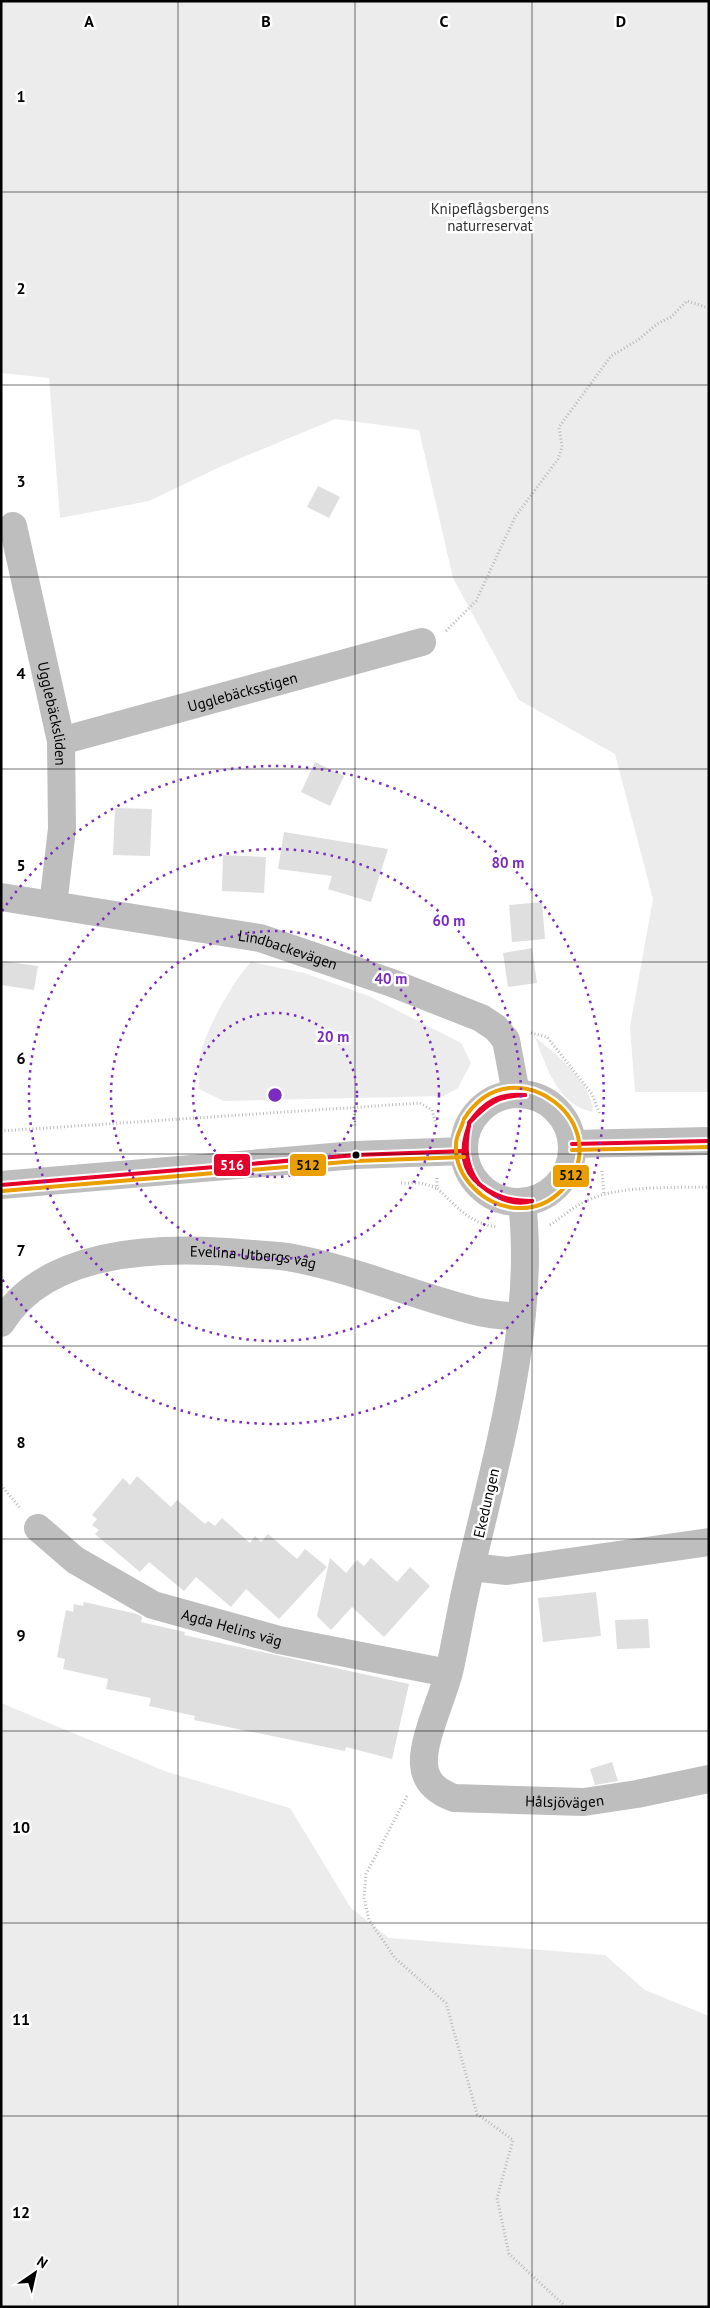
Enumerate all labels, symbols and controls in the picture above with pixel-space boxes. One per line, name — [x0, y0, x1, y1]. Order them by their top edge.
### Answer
text: A — [84, 11, 94, 31]
text: B — [261, 11, 271, 31]
text: C — [440, 11, 449, 31]
text: D — [616, 11, 626, 31]
text: 1 — [16, 86, 26, 106]
park label: Knipeflågsbergens naturreservat — [431, 199, 549, 235]
text: 2 — [16, 278, 26, 298]
text: 3 — [16, 471, 26, 491]
street label: Ugglebäcksliden — [34, 660, 71, 766]
text: 4 — [16, 663, 26, 683]
street label: Ugglebäcksstigen — [185, 667, 299, 715]
text: 80 m — [492, 853, 524, 872]
text: 5 — [16, 855, 26, 875]
text: 60 m — [433, 911, 465, 930]
street label: Lindbackevägen — [237, 925, 340, 973]
text: 40 m — [375, 969, 407, 988]
text: 20 m — [317, 1027, 349, 1046]
text: 6 — [16, 1048, 26, 1068]
centre of rings — [266, 1086, 284, 1104]
unlabelled marker — [351, 1150, 361, 1160]
line badge: 516 — [213, 1153, 251, 1177]
line badge: 512 — [289, 1153, 327, 1177]
text: 516 — [220, 1156, 244, 1174]
text: 512 — [296, 1156, 320, 1174]
line badge: 512 — [552, 1164, 590, 1188]
text: 512 — [559, 1166, 583, 1184]
text: 7 — [16, 1240, 26, 1260]
street label: Evelina Utbergs väg — [190, 1241, 318, 1272]
text: 8 — [16, 1432, 26, 1452]
street label: Ekedungen — [469, 1466, 503, 1540]
street label: Agda Helins väg — [180, 1604, 284, 1650]
text: 9 — [16, 1625, 26, 1645]
street label: Hålsjövägen — [525, 1790, 605, 1812]
text: 10 — [12, 1817, 30, 1837]
text: 11 — [12, 2009, 30, 2029]
text: 12 — [12, 2202, 30, 2222]
north arrow — [10, 2248, 60, 2298]
text: N — [33, 2252, 51, 2272]

